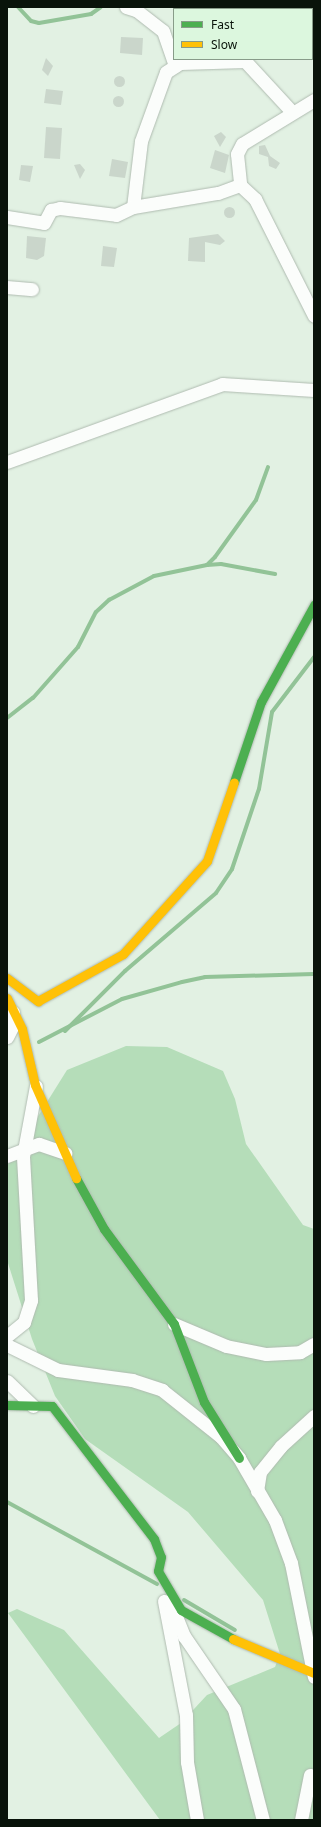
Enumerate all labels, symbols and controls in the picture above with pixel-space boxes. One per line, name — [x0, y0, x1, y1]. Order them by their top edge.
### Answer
legend — [173, 8, 313, 60]
text: Fast — [211, 16, 234, 33]
text: Slow — [211, 36, 237, 53]

